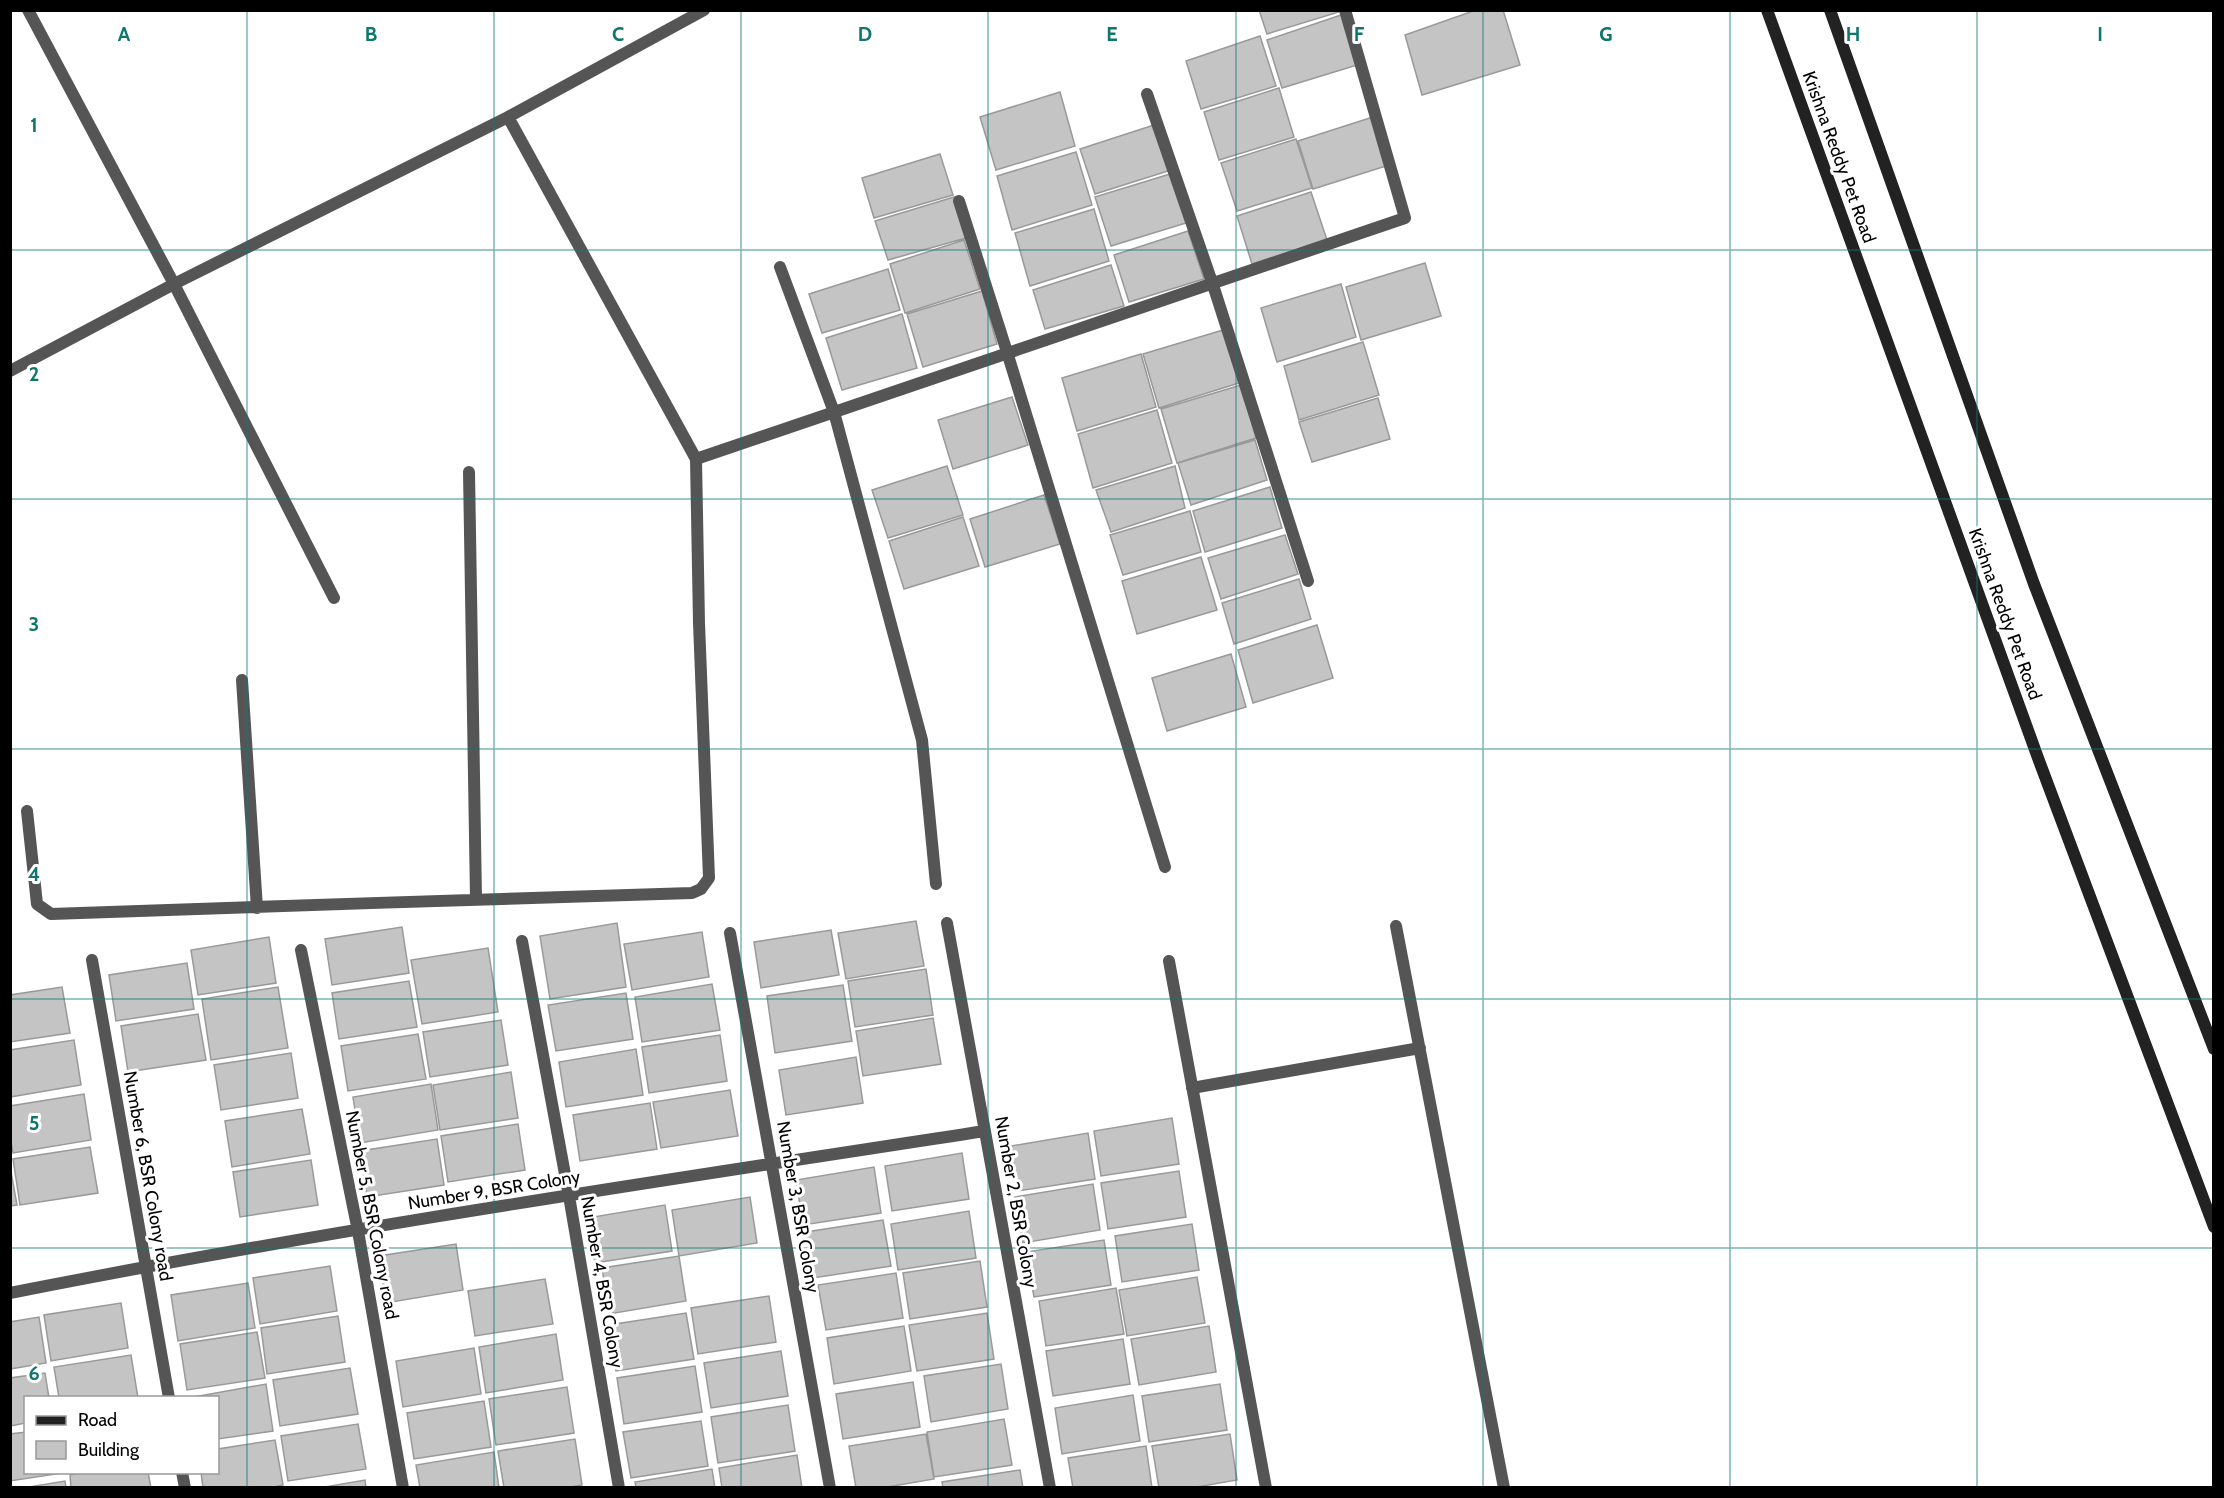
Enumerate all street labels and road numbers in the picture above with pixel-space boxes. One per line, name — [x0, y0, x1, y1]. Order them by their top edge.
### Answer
street label: Krishna Reddy Pet Road — [1798, 68, 1880, 246]
street label: Krishna Reddy Pet Road — [1964, 525, 2046, 703]
street label: Number 6, BSR Colony road — [119, 1069, 177, 1283]
street label: Number 5, BSR Colony road — [341, 1109, 403, 1321]
street label: Number 2, BSR Colony — [990, 1115, 1042, 1289]
street label: Number 3, BSR Colony — [772, 1119, 824, 1295]
street label: Number 9, BSR Colony — [406, 1166, 582, 1214]
street label: Number 4, BSR Colony — [576, 1194, 628, 1370]

